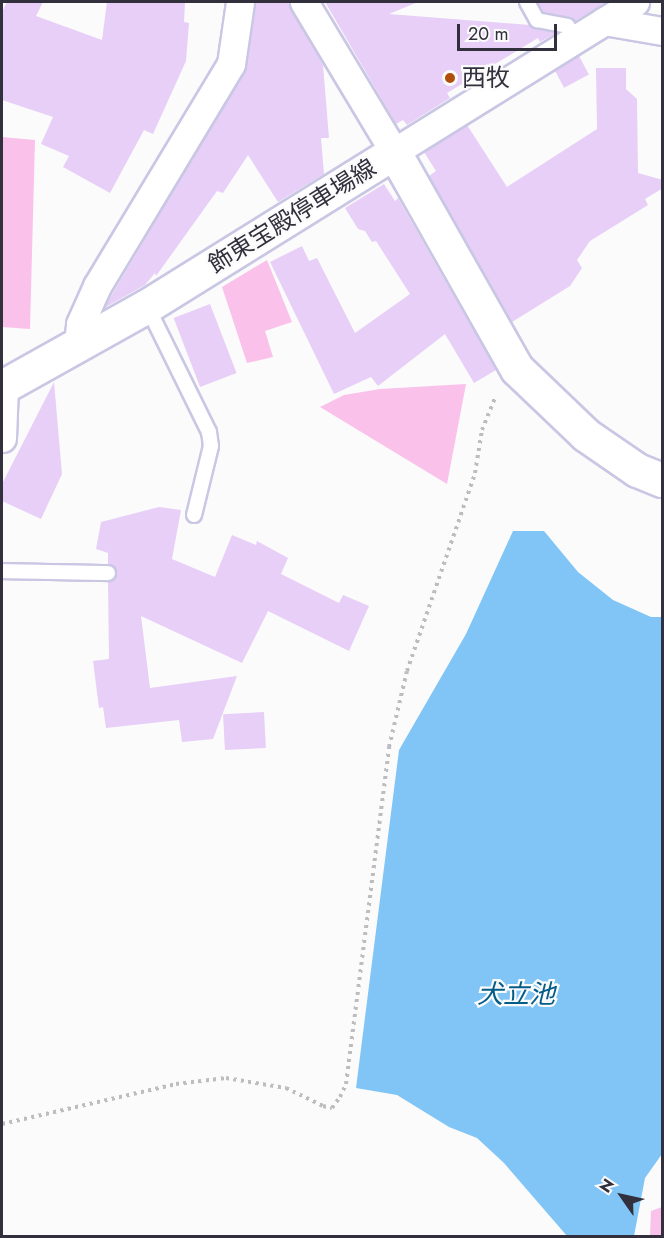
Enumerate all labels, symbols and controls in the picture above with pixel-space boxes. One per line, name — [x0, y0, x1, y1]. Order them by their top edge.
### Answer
scale bar — [460, 12, 560, 50]
text: 20 m — [468, 21, 508, 47]
place label: 西牧 — [462, 64, 510, 92]
marker: 西牧 — [443, 71, 457, 85]
street label: 飾東宝殿停車場線 — [203, 153, 381, 279]
water label: 犬立池 — [477, 979, 555, 1011]
north arrow — [592, 1166, 652, 1226]
text: N — [594, 1174, 620, 1197]

